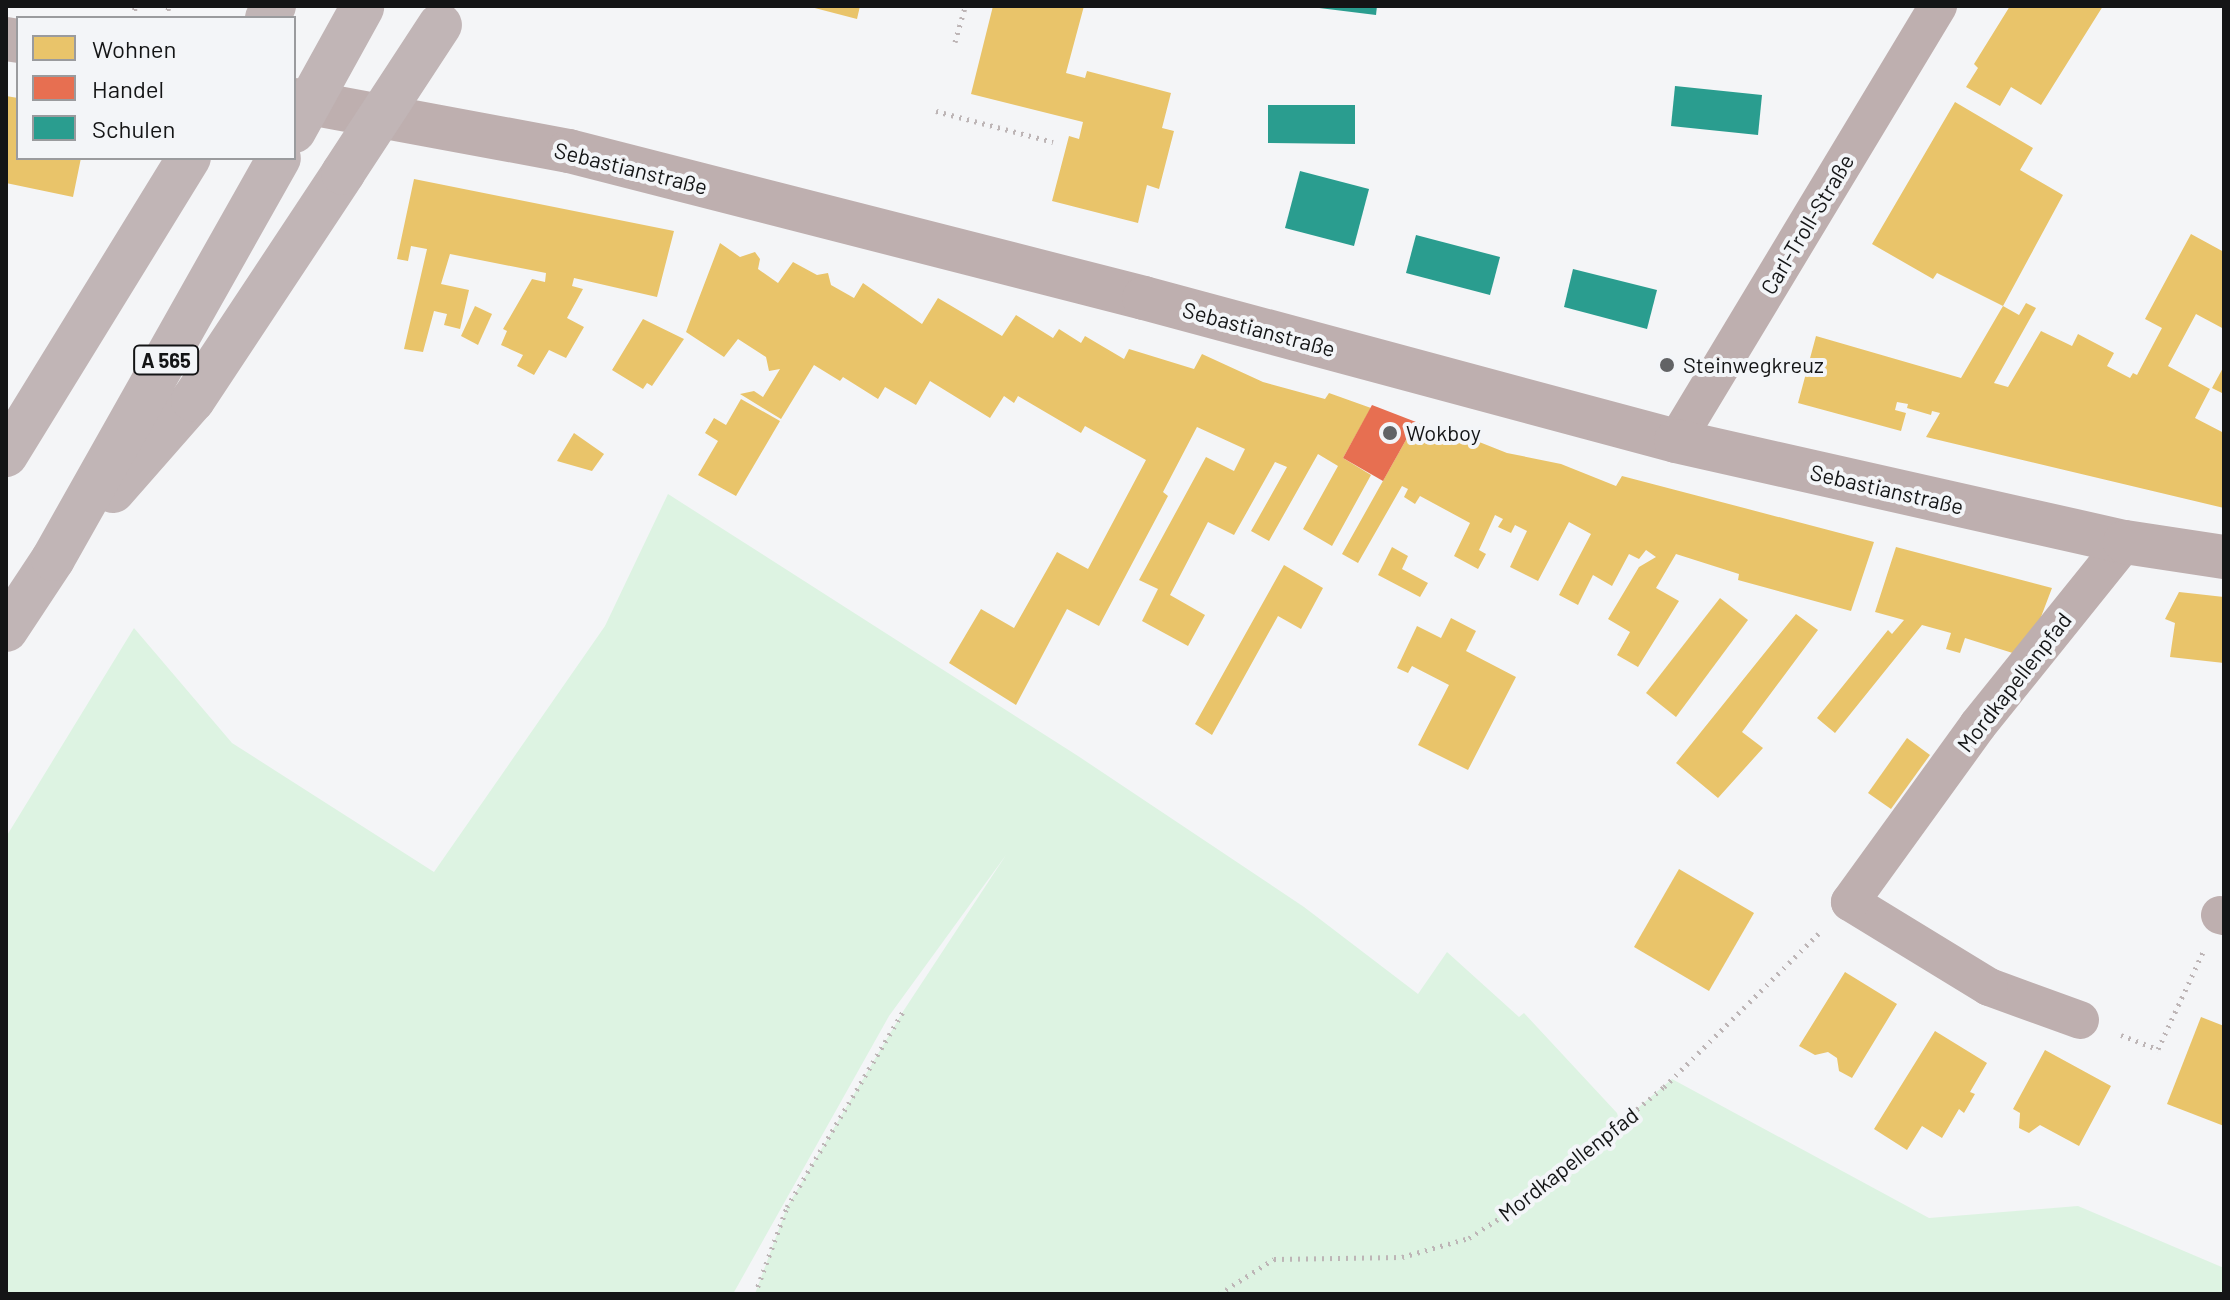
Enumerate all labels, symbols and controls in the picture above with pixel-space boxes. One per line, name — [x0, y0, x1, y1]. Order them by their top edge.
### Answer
legend — [16, 16, 296, 160]
text: Wohnen — [92, 34, 176, 63]
text: Handel — [92, 74, 164, 103]
text: Schulen — [92, 114, 176, 143]
street label: Sebastianstraße — [552, 136, 710, 200]
street label: Carl-Troll-Straße — [1755, 149, 1859, 299]
street label: Sebastianstraße — [1180, 296, 1338, 362]
road number: A 565 — [132, 344, 200, 376]
place label: Steinwegkreuz — [1683, 352, 1824, 378]
marker: Steinwegkreuz — [1658, 356, 1676, 374]
place label: Wokboy — [1406, 420, 1481, 446]
marker: Wokboy — [1381, 424, 1399, 442]
street label: Sebastianstraße — [1808, 458, 1966, 520]
street label: Mordkapellenpfad — [1951, 607, 2077, 757]
street label: Mordkapellenpfad — [1493, 1101, 1643, 1227]

